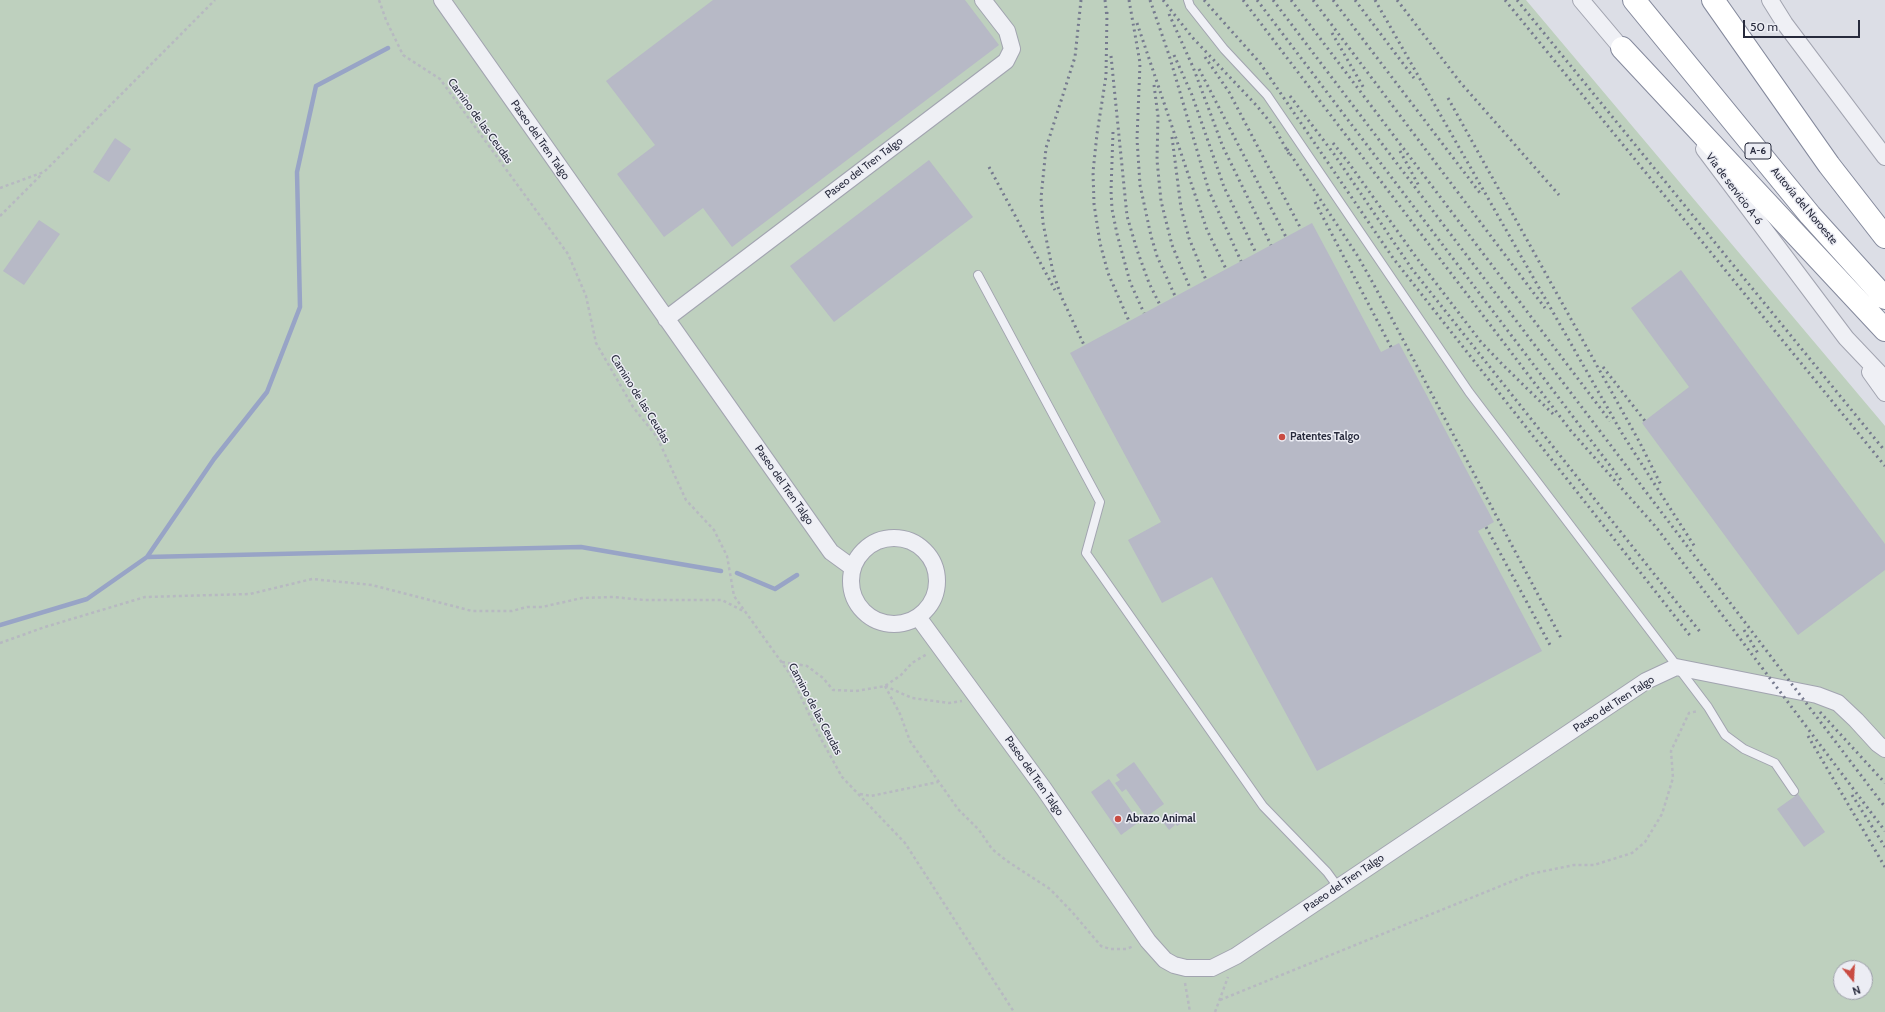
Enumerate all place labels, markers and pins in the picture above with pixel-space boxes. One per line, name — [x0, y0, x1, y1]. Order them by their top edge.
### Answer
place label: Patentes Talgo — [1290, 430, 1359, 444]
marker: Patentes Talgo — [1277, 432, 1287, 442]
place label: Abrazo Animal — [1126, 812, 1196, 826]
marker: Abrazo Animal — [1113, 814, 1123, 824]

